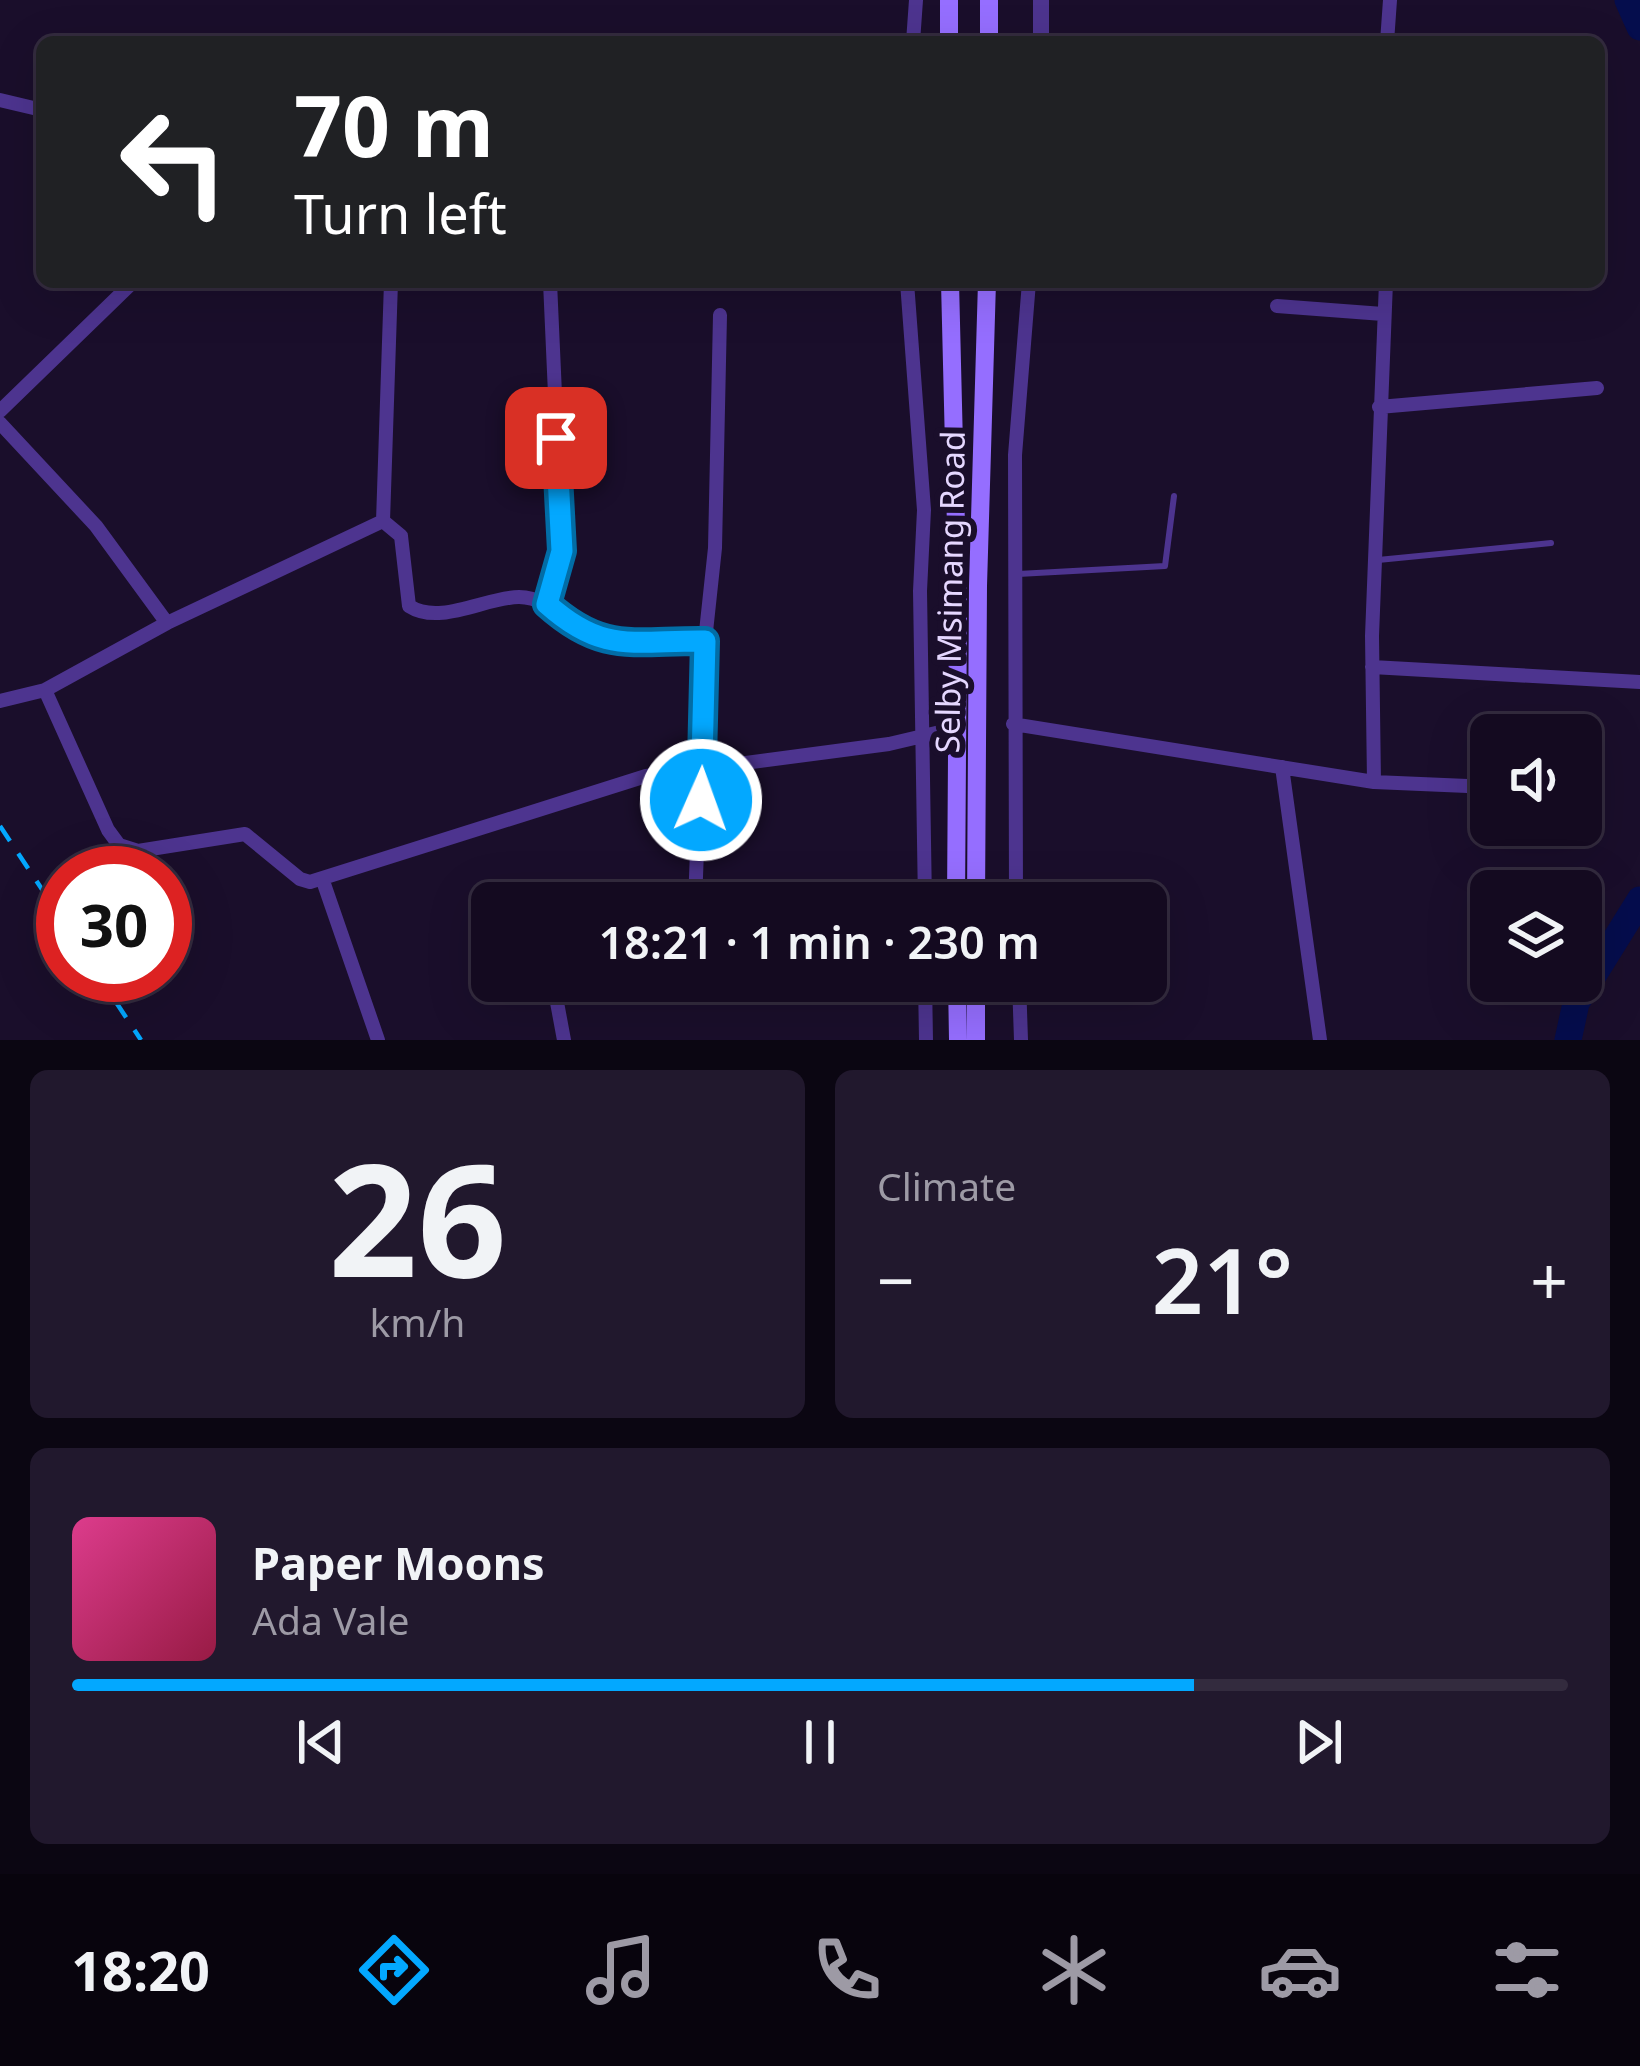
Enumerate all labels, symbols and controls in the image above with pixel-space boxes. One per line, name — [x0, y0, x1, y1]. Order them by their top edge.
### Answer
text: 70 m — [294, 67, 494, 182]
icon: left — [96, 84, 252, 240]
text: Turn left — [294, 176, 507, 250]
pin — [505, 387, 607, 489]
icon: arrive — [523, 405, 589, 471]
street label: Selby Msimang Road — [924, 430, 975, 754]
map controls — [1470, 714, 1602, 1002]
button: sound — [1470, 714, 1602, 846]
position arrow — [638, 737, 764, 863]
speed limit sign: 30 — [36, 846, 192, 1002]
button: layers — [1470, 870, 1602, 1002]
text: 18:21 · 1 min · 230 m — [598, 911, 1040, 972]
text: 26 — [328, 1110, 507, 1323]
text: Climate — [877, 1159, 1016, 1212]
text: 21° — [1152, 1218, 1293, 1340]
text: − — [877, 1234, 915, 1324]
text: + — [1530, 1234, 1568, 1324]
text: km/h — [370, 1295, 465, 1348]
text: Paper Moons — [252, 1532, 545, 1593]
text: Ada Vale — [252, 1593, 409, 1646]
icon: previous — [288, 1709, 354, 1775]
icon: pause — [787, 1709, 853, 1775]
icon: next — [1286, 1709, 1352, 1775]
icon: directions — [352, 1928, 436, 2012]
icon: music — [579, 1928, 663, 2012]
icon: phone — [805, 1928, 889, 2012]
icon: climate — [1032, 1928, 1116, 2012]
icon: car — [1258, 1928, 1342, 2012]
icon: filters — [1485, 1928, 1569, 2012]
text: 18:20 — [71, 1933, 210, 2007]

